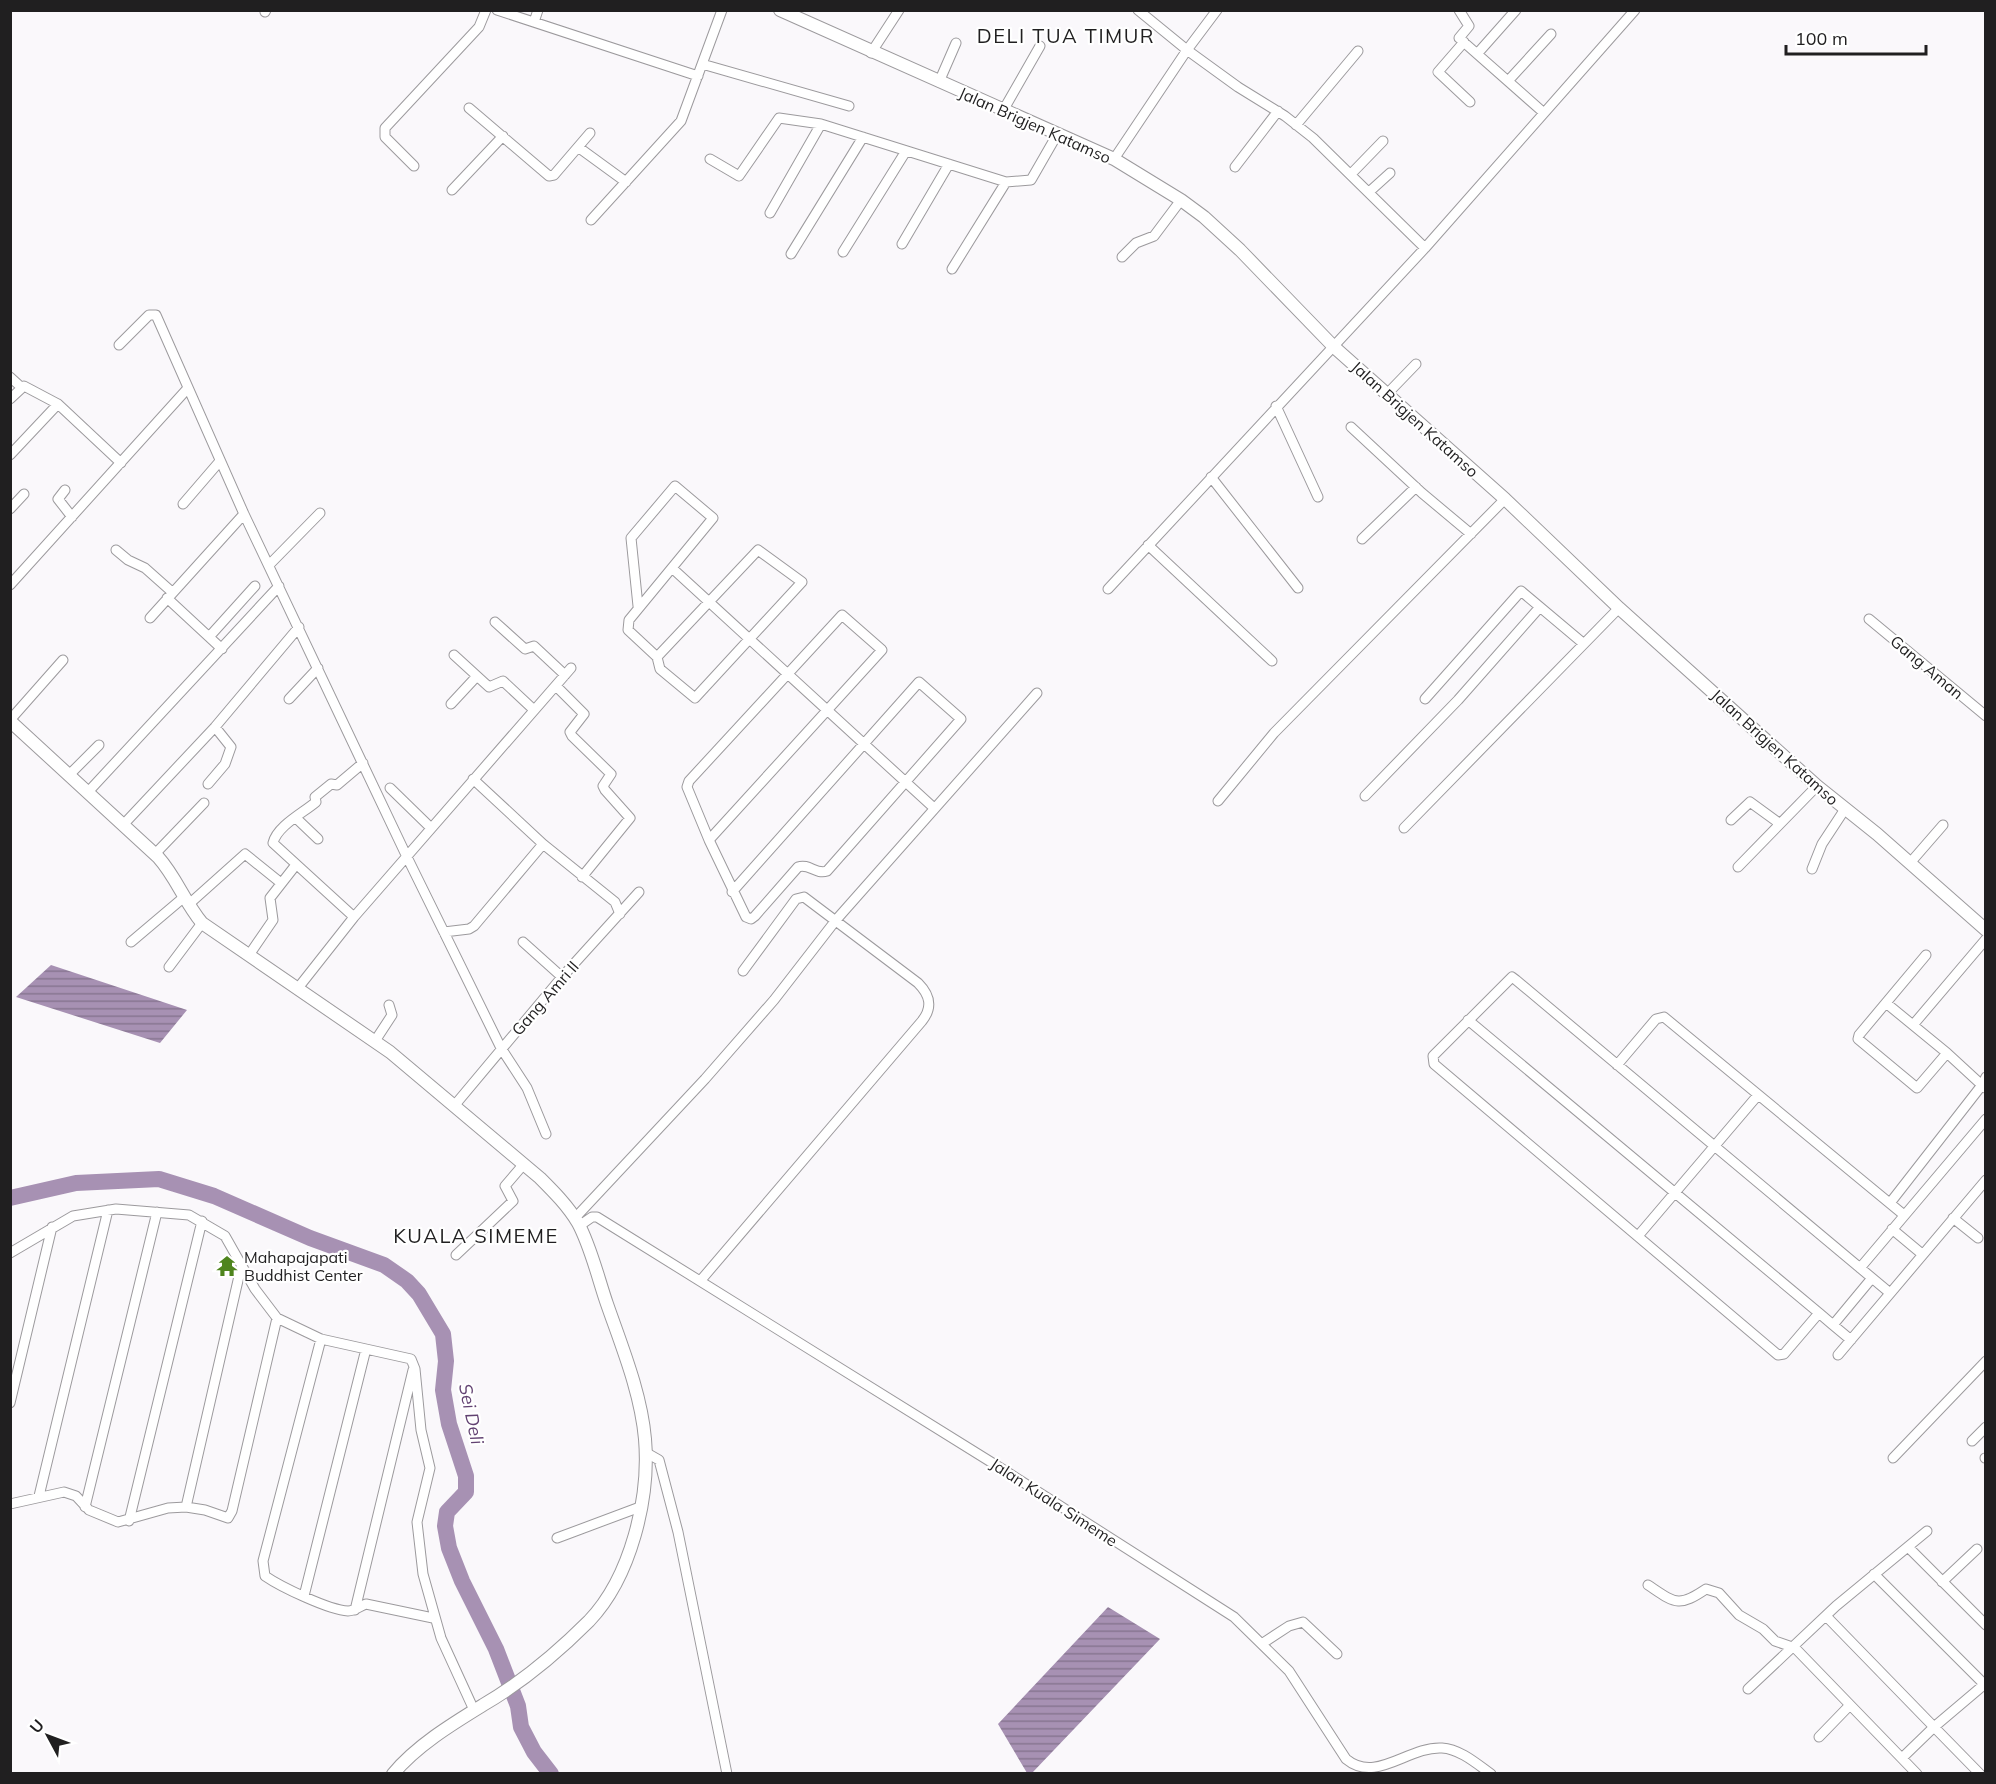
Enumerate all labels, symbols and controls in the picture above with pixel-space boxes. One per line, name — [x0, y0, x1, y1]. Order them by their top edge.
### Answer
scale bar — [1786, 18, 1926, 56]
district label: DELI TUA TIMUR — [977, 23, 1155, 48]
text: 100 m — [1795, 27, 1848, 50]
street label: Jalan Brigjen Katamso — [956, 82, 1114, 168]
street label: Jalan Brigjen Katamso — [1347, 357, 1483, 481]
street label: Gang Aman — [1886, 631, 1968, 703]
street label: Jalan Brigjen Katamso — [1707, 685, 1843, 809]
street label: Gang Amri II — [507, 957, 583, 1039]
district label: KUALA SIMEME — [393, 1223, 559, 1248]
place label: Mahapajapati Buddhist Center — [244, 1247, 363, 1285]
temple icon: Mahapajapati Buddhist Center — [215, 1254, 239, 1278]
water label: Sei Deli — [454, 1381, 489, 1447]
street label: Jalan Kuala Simeme — [987, 1453, 1121, 1551]
north arrow — [18, 1706, 78, 1766]
text: U — [25, 1715, 48, 1737]

